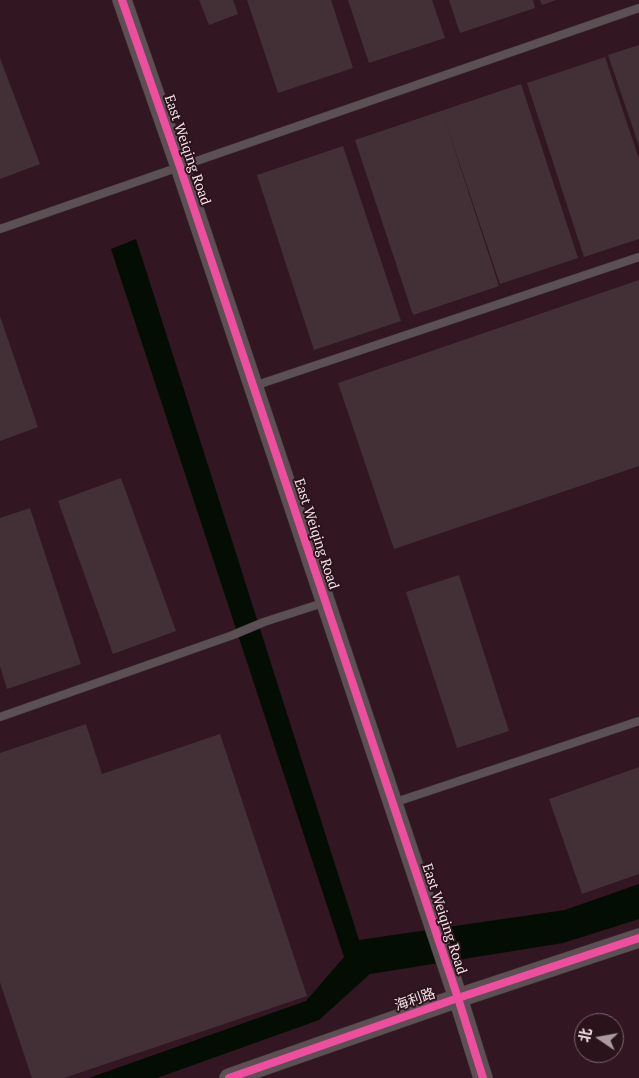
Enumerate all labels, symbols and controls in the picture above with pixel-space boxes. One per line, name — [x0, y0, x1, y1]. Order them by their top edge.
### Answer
street label: East Weiqing Road — [160, 93, 214, 207]
street label: East Weiqing Road — [290, 476, 342, 592]
street label: East Weiqing Road — [418, 861, 470, 977]
street label: 海利路 — [392, 985, 438, 1015]
north arrow — [574, 1013, 624, 1063]
text: 北 — [574, 1026, 596, 1044]

